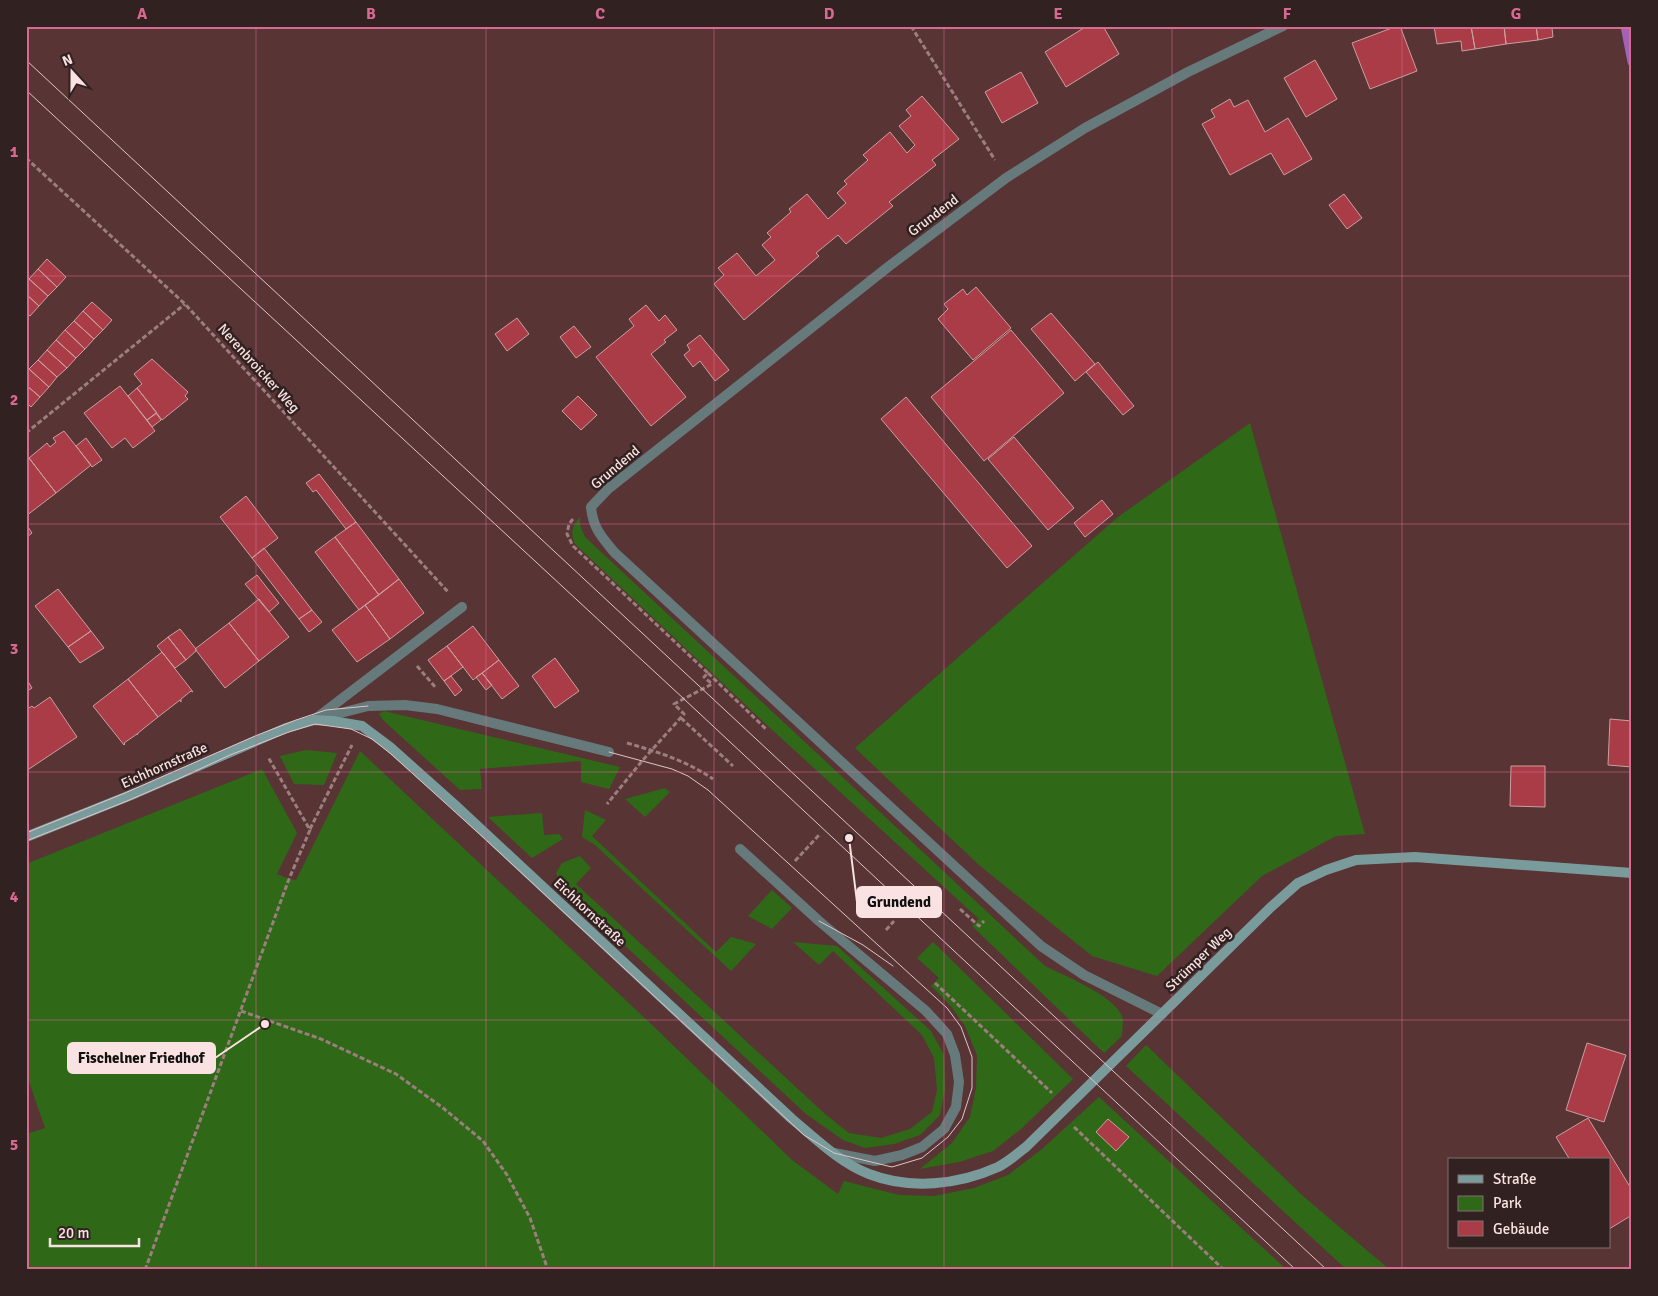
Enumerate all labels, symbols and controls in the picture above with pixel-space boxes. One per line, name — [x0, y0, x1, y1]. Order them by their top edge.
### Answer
text: A — [137, 4, 148, 24]
text: B — [366, 4, 376, 24]
text: C — [595, 4, 605, 24]
text: D — [824, 4, 835, 24]
text: E — [1053, 4, 1063, 24]
text: F — [1283, 4, 1292, 24]
text: G — [1511, 4, 1521, 24]
north arrow — [48, 48, 98, 98]
text: N — [60, 51, 75, 70]
text: 1 — [10, 142, 19, 162]
street label: Grundend — [905, 191, 962, 240]
street label: Nerenbroicker Weg — [214, 320, 303, 416]
text: 2 — [10, 390, 18, 410]
street label: Grundend — [587, 442, 643, 493]
text: 3 — [10, 639, 18, 659]
street label: Eichhornstraße — [118, 739, 210, 792]
street label: Eichhornstraße — [550, 875, 629, 950]
text: 4 — [10, 887, 19, 907]
callout: Grundend — [857, 887, 941, 917]
text: Grundend — [867, 893, 931, 911]
street label: Strümper Weg — [1162, 924, 1235, 995]
callout: Fischelner Friedhof — [68, 1043, 215, 1073]
text: Fischelner Friedhof — [78, 1049, 206, 1067]
text: 5 — [10, 1135, 18, 1155]
legend — [1448, 1158, 1610, 1248]
text: Straße — [1493, 1170, 1537, 1188]
text: Park — [1493, 1194, 1522, 1212]
scale bar — [50, 1216, 139, 1248]
text: Gebäude — [1493, 1220, 1549, 1238]
text: 20 m — [58, 1224, 89, 1242]

